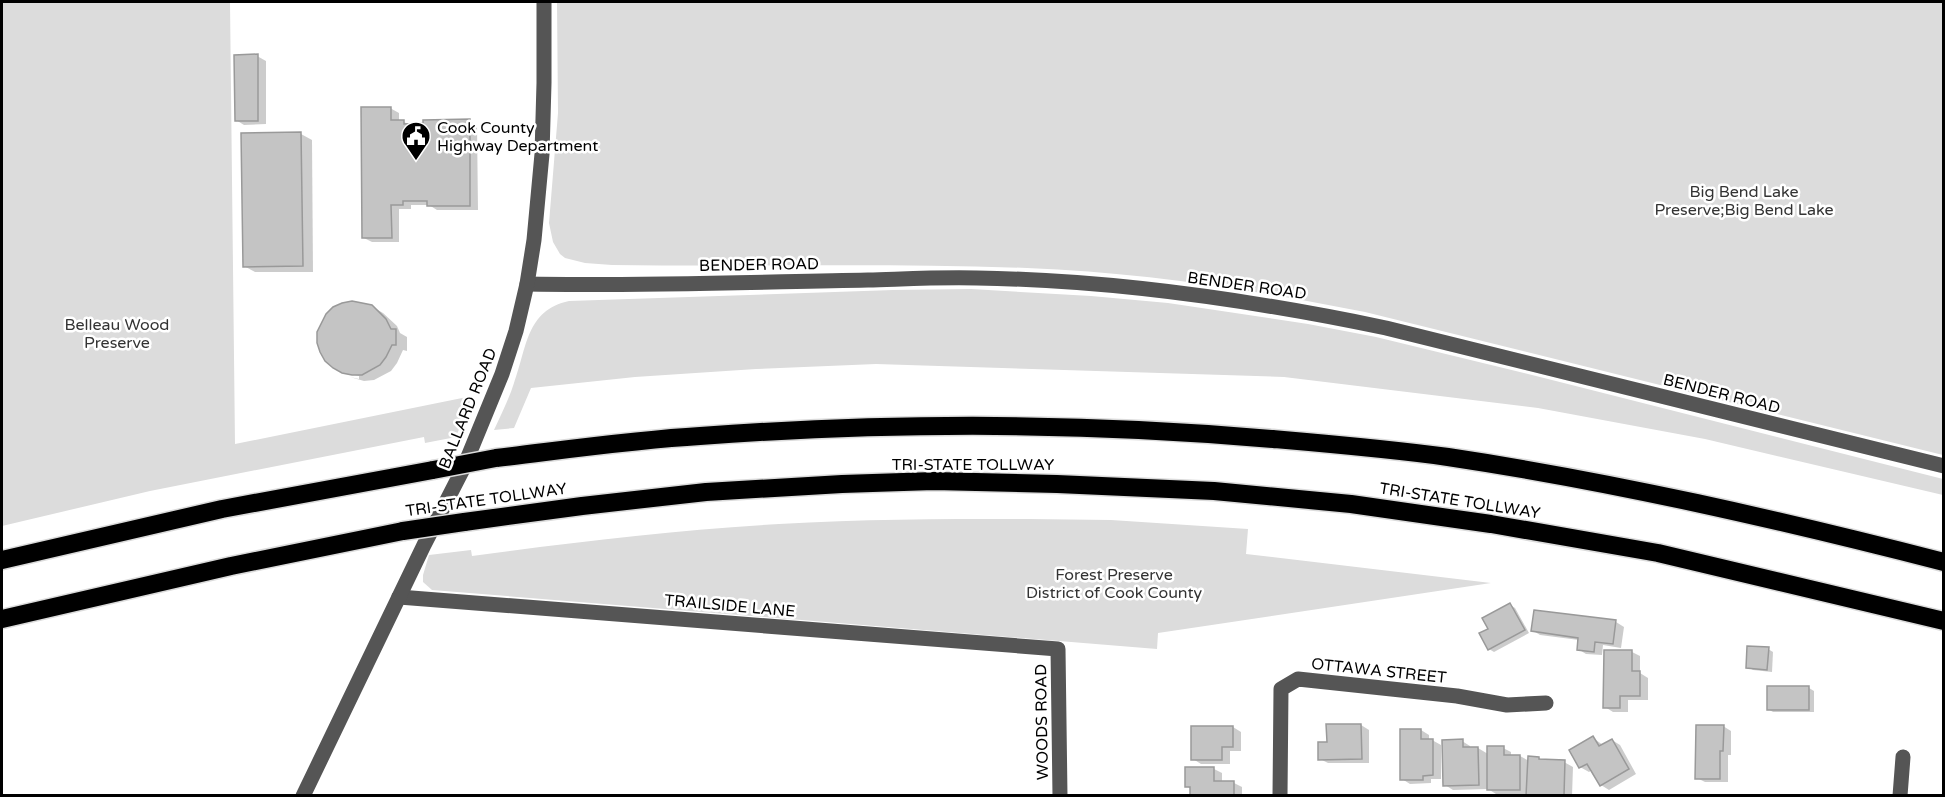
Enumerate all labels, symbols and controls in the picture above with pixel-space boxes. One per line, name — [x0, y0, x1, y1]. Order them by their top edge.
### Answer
place label: Cook County Highway Department — [437, 118, 598, 156]
public building icon: Cook County Highway Department — [400, 120, 432, 162]
park label: Big Bend Lake Preserve;Big Bend Lake — [1654, 182, 1834, 220]
street label: BENDER ROAD — [699, 254, 819, 276]
street label: BENDER ROAD — [1186, 268, 1308, 304]
park label: Belleau Wood Preserve — [65, 315, 169, 353]
street label: BALLARD ROAD — [435, 345, 501, 472]
street label: BENDER ROAD — [1661, 370, 1782, 418]
street label: TRI-STATE TOLLWAY — [892, 455, 1054, 475]
street label: TRI-STATE TOLLWAY — [1378, 478, 1542, 524]
street label: TRI-STATE TOLLWAY — [404, 479, 568, 521]
park label: Forest Preserve District of Cook County — [1026, 565, 1202, 603]
street label: TRAILSIDE LANE — [664, 590, 796, 622]
street label: OTTAWA STREET — [1310, 654, 1448, 688]
street label: WOODS ROAD — [1031, 664, 1053, 780]

